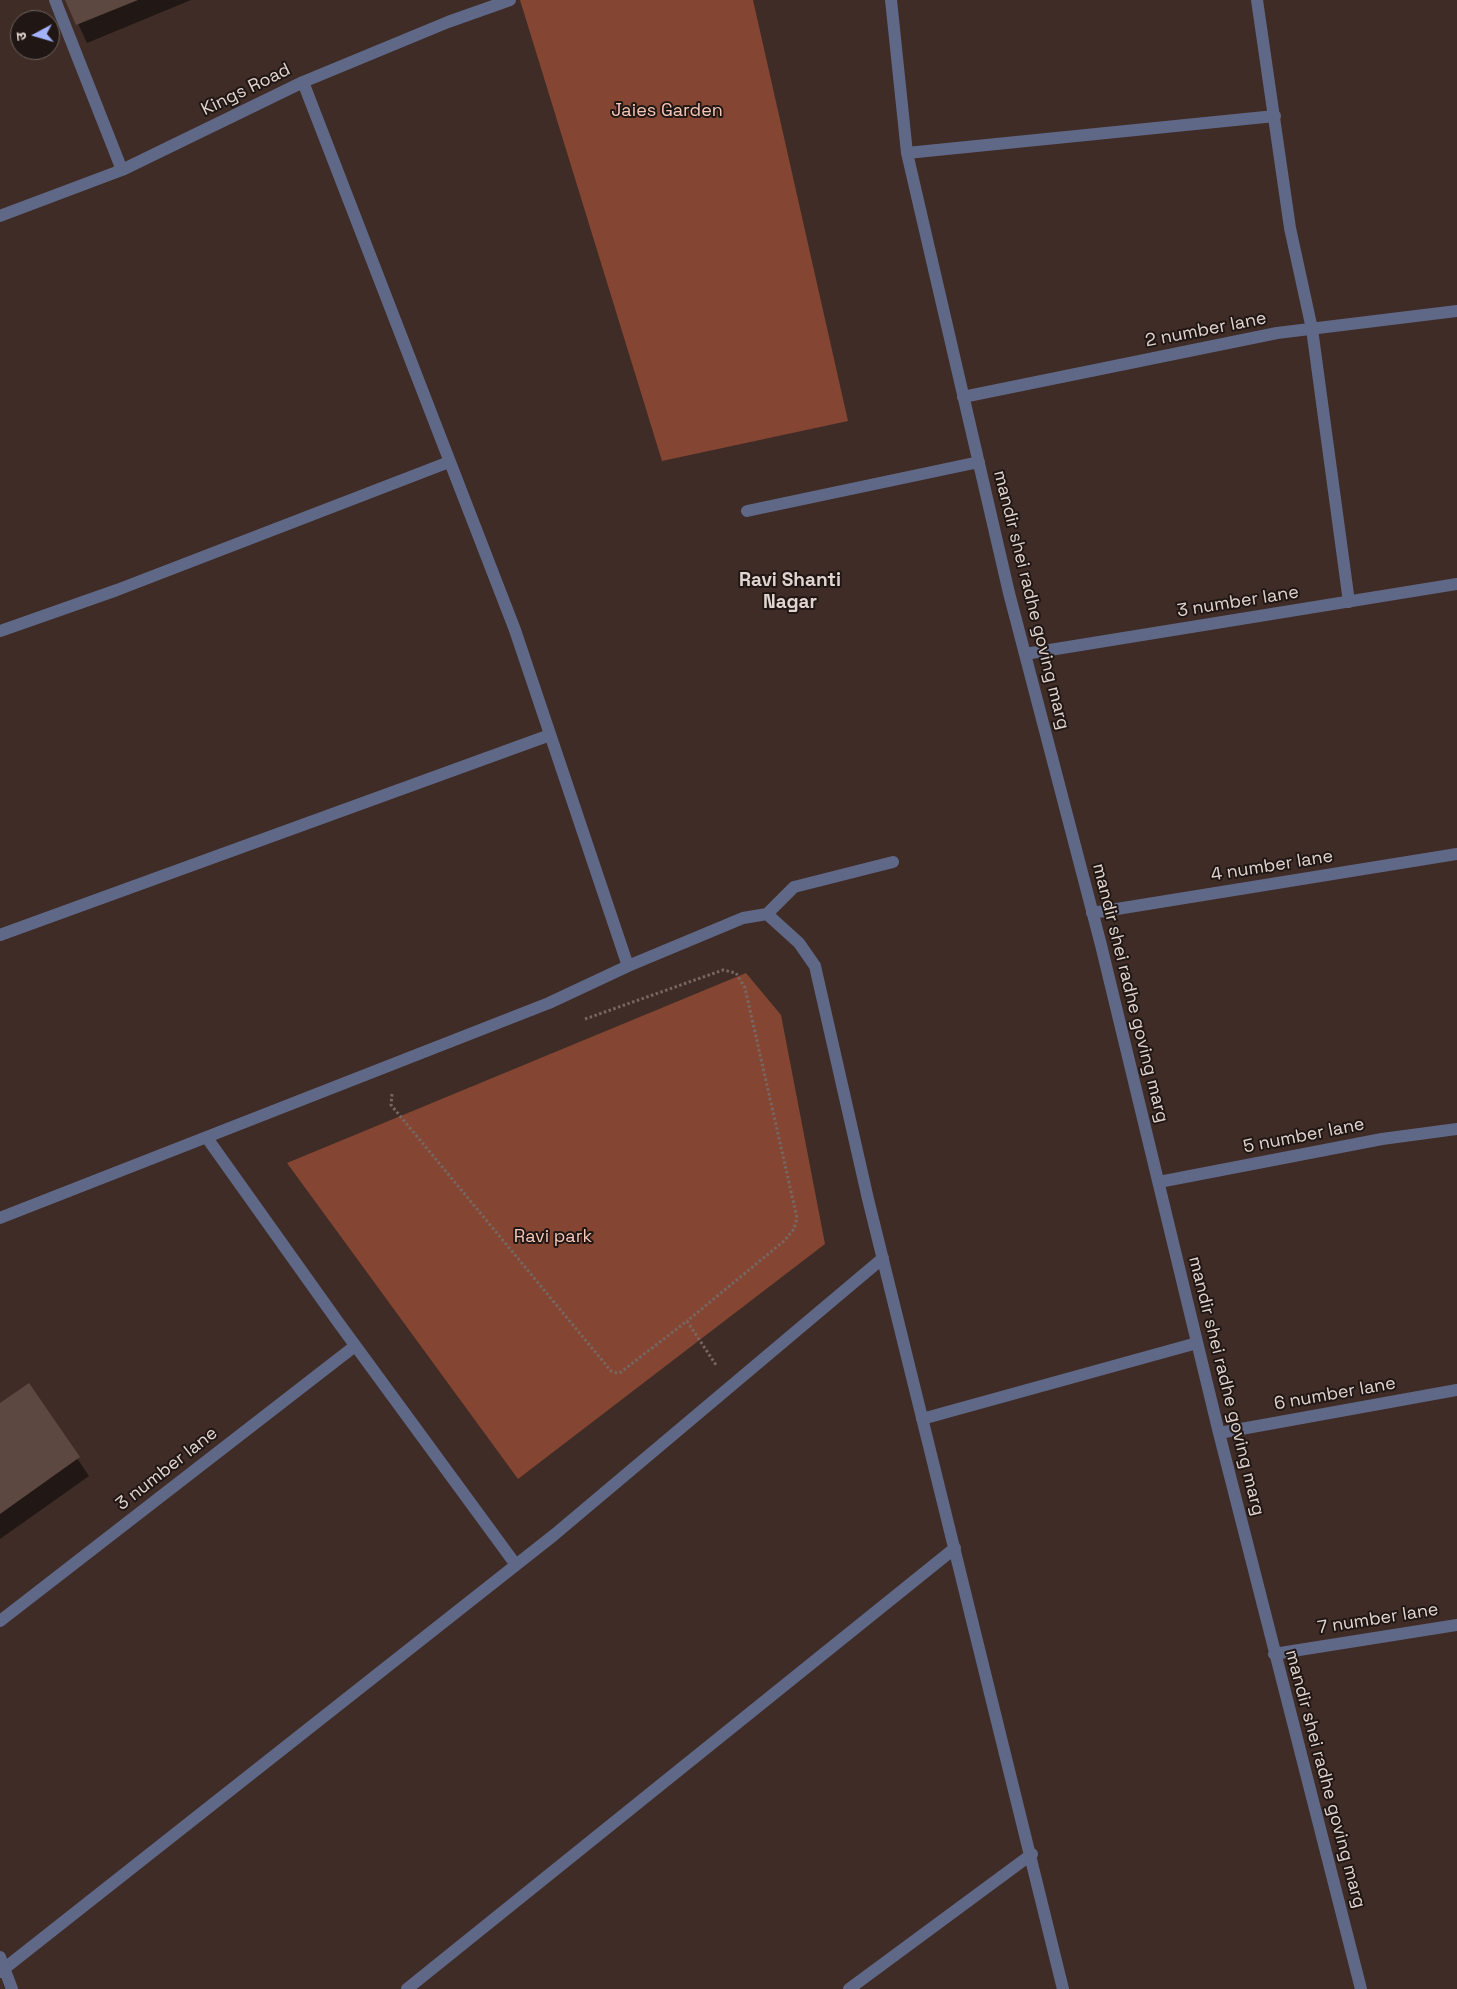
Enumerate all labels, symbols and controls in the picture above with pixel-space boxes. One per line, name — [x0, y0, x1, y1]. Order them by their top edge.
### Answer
north arrow — [10, 10, 60, 60]
text: उ — [12, 31, 30, 41]
street label: Kings Road — [198, 59, 294, 121]
park label: Jaies Garden — [611, 100, 723, 122]
street label: 2 number lane — [1144, 308, 1268, 352]
street label: mandir shei radhe goving marg — [988, 468, 1074, 732]
district label: Ravi Shanti Nagar — [739, 570, 841, 614]
street label: 3 number lane — [1176, 582, 1300, 622]
street label: 4 number lane — [1209, 846, 1335, 886]
street label: mandir shei radhe goving marg — [1087, 861, 1173, 1125]
street label: 5 number lane — [1242, 1114, 1366, 1158]
park label: Ravi park — [514, 1226, 592, 1248]
street label: mandir shei radhe goving marg — [1183, 1254, 1269, 1518]
street label: 6 number lane — [1272, 1373, 1398, 1415]
street label: 3 number lane — [112, 1423, 222, 1515]
street label: 7 number lane — [1316, 1599, 1440, 1639]
street label: mandir shei radhe goving marg — [1280, 1648, 1370, 1910]

